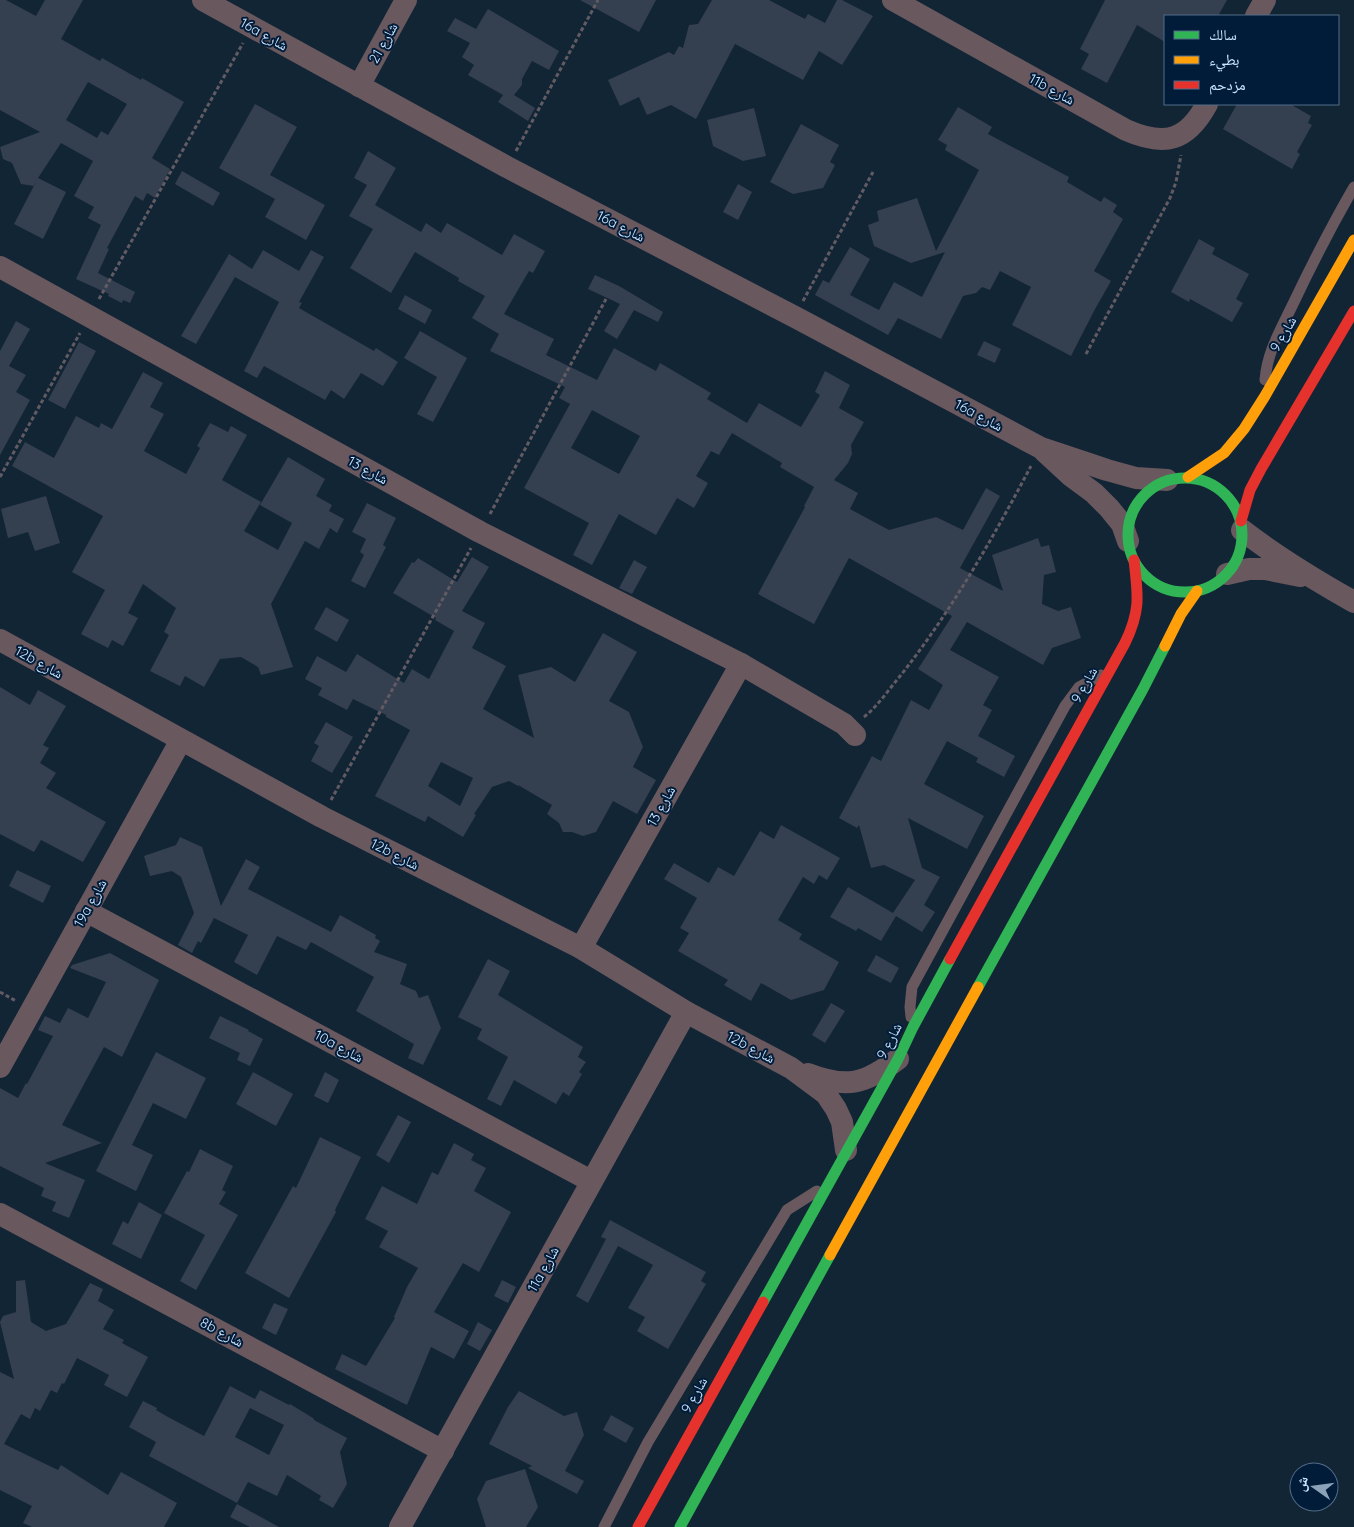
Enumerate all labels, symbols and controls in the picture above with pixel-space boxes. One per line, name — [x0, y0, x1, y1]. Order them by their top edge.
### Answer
street label: 16a شارع — [237, 14, 291, 55]
legend — [1164, 15, 1339, 105]
street label: شارع 21 — [365, 20, 402, 67]
text: سالك — [1209, 25, 1237, 44]
text: بطيء — [1209, 50, 1239, 72]
street label: 11b شارع — [1026, 69, 1078, 110]
text: مزدحم — [1209, 75, 1246, 95]
street label: 16a شارع — [593, 206, 648, 247]
street label: شارع 9 — [1266, 313, 1301, 356]
street label: 16a شارع — [952, 395, 1006, 436]
street label: شارع 13 — [344, 452, 391, 489]
street label: 12b شارع — [11, 642, 66, 683]
street label: شارع 9 — [1067, 664, 1102, 707]
street label: شارع 13 — [643, 783, 680, 830]
street label: 12b شارع — [367, 834, 422, 875]
street label: 19a شارع — [70, 876, 111, 931]
street label: شارع 9 — [872, 1020, 907, 1063]
street label: 10a شارع — [311, 1026, 366, 1067]
street label: 12b شارع — [723, 1027, 778, 1068]
street label: 11a شارع — [523, 1243, 564, 1295]
street label: 8b شارع — [197, 1313, 247, 1352]
street label: شارع 9 — [677, 1374, 712, 1417]
north arrow — [1289, 1462, 1339, 1512]
text: ش — [1291, 1474, 1312, 1493]

